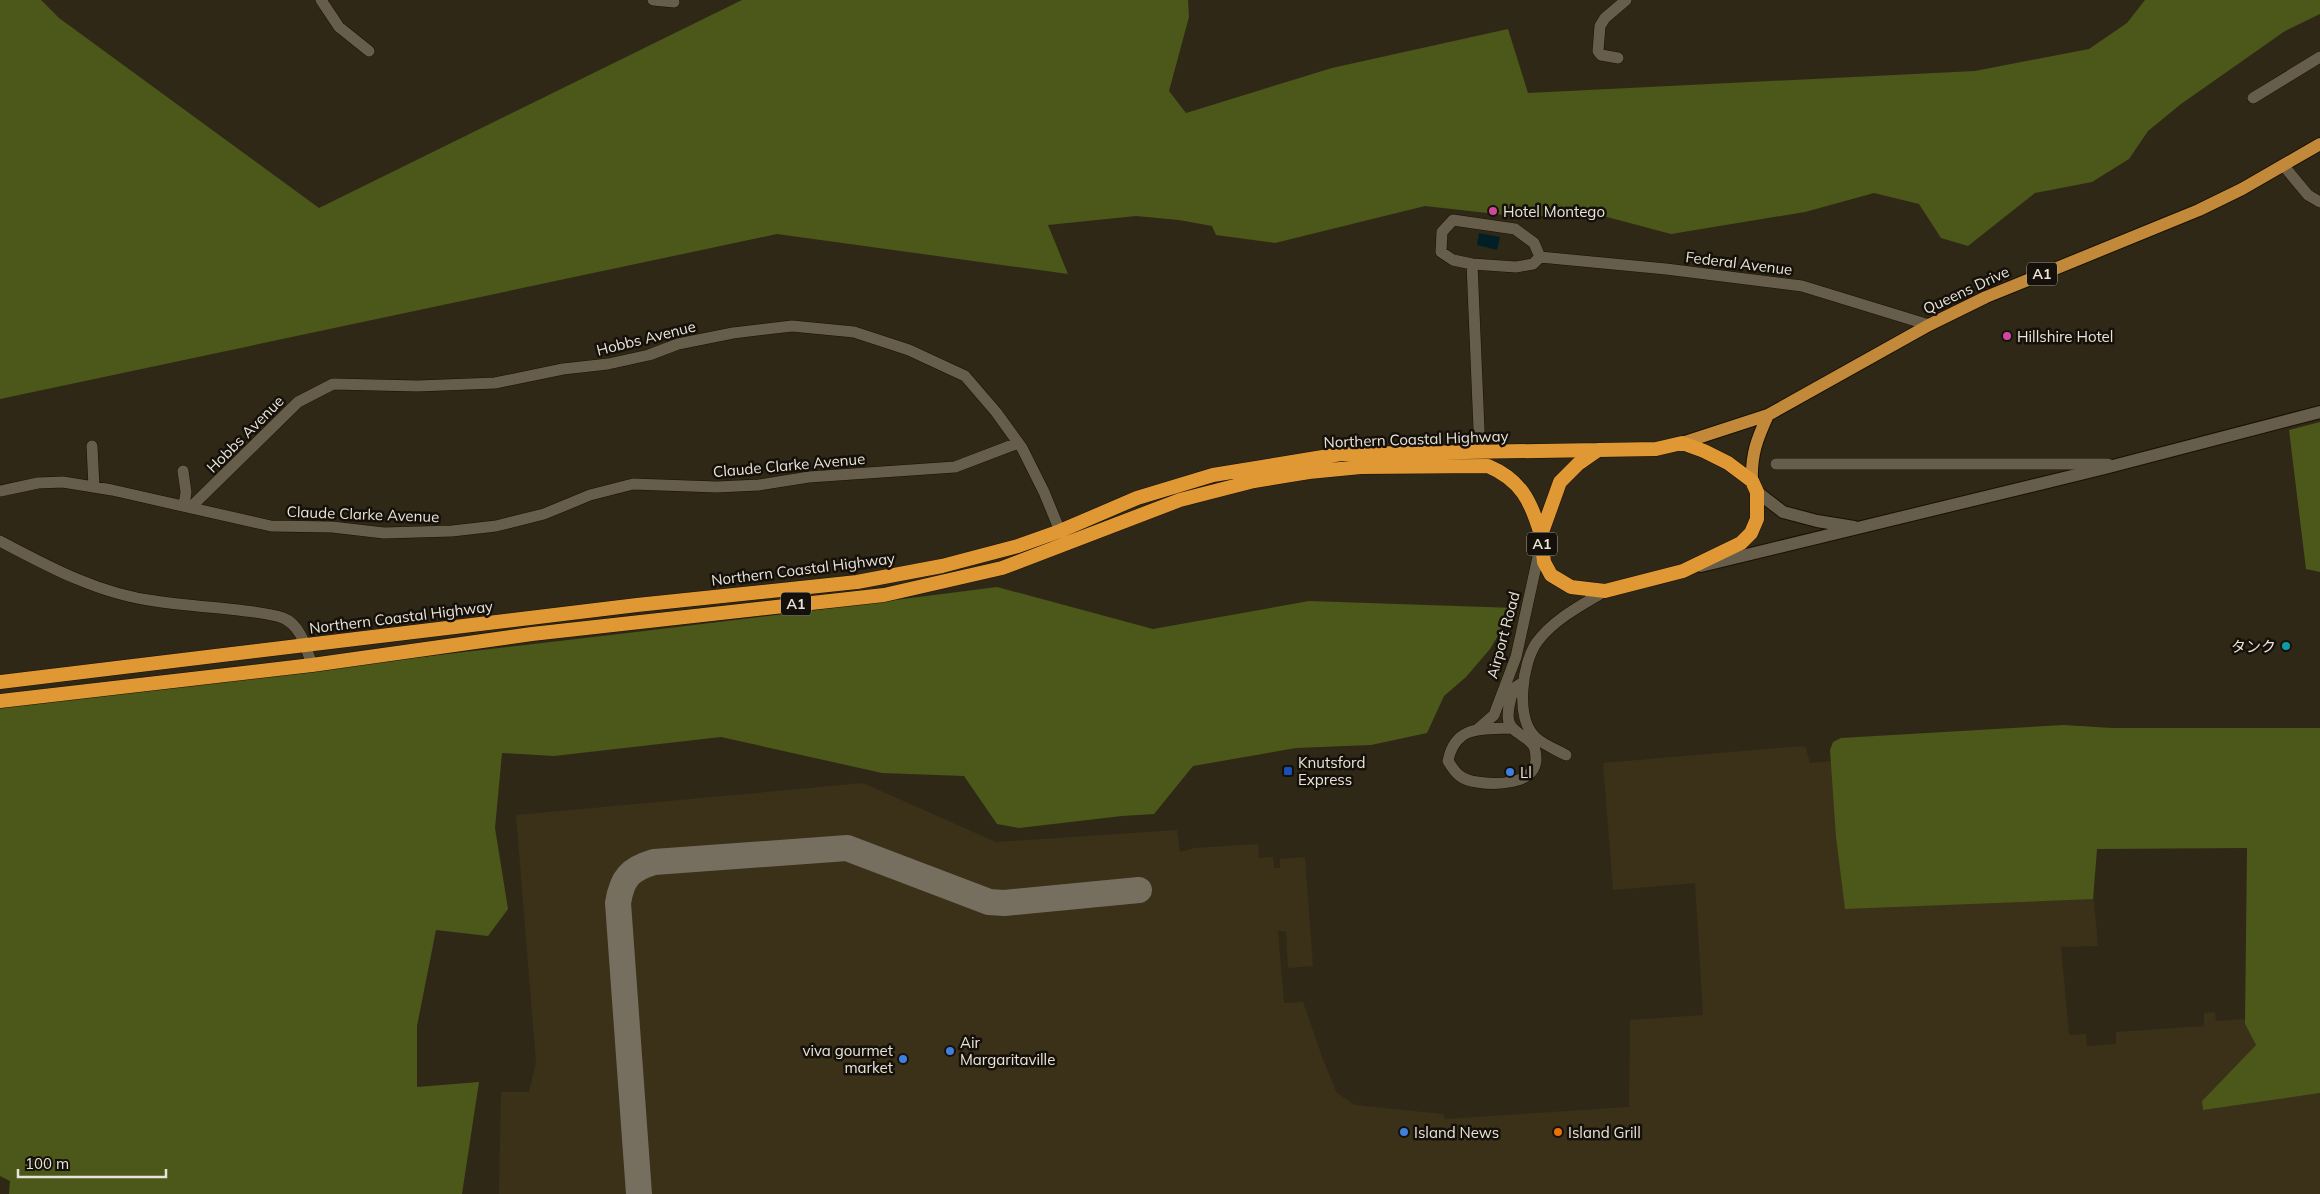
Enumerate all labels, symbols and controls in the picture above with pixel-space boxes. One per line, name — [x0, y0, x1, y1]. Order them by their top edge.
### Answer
place label: Hotel Montego — [1503, 202, 1605, 221]
marker: Hotel Montego — [1487, 205, 1499, 217]
street label: Federal Avenue — [1684, 247, 1794, 279]
street label: Queens Drive — [1920, 262, 2012, 318]
road number: A1 — [2027, 262, 2057, 286]
street label: Hobbs Avenue — [594, 316, 698, 360]
place label: Hillshire Hotel — [2017, 327, 2113, 346]
marker: Hillshire Hotel — [2001, 330, 2013, 342]
street label: Hobbs Avenue — [202, 391, 288, 477]
street label: Northern Coastal Highway — [1323, 426, 1509, 452]
street label: Claude Clarke Avenue — [712, 449, 866, 481]
street label: Claude Clarke Avenue — [286, 502, 440, 526]
road number: A1 — [1527, 532, 1557, 556]
street label: Northern Coastal Highway — [710, 548, 896, 590]
street label: Airport Road — [1482, 589, 1524, 681]
road number: A1 — [781, 592, 811, 616]
street label: Northern Coastal Highway — [308, 596, 494, 638]
place label: タンク — [2231, 637, 2276, 656]
marker: タンク — [2280, 640, 2292, 652]
place label: Knutsford Express — [1298, 753, 1365, 789]
place label: Ll — [1520, 763, 1532, 782]
marker: Knutsford Express — [1282, 765, 1294, 777]
marker: Ll — [1504, 766, 1516, 778]
place label: Air Margaritaville — [960, 1033, 1055, 1069]
place label: viva gourmet market — [802, 1041, 893, 1077]
marker: Air Margaritaville — [944, 1045, 956, 1057]
marker: viva gourmet market — [897, 1053, 909, 1065]
place label: Island News — [1414, 1123, 1499, 1142]
place label: Island Grill — [1568, 1123, 1641, 1142]
marker: Island News — [1398, 1126, 1410, 1138]
marker: Island Grill — [1552, 1126, 1564, 1138]
scale bar — [18, 1146, 165, 1178]
text: 100 m — [25, 1154, 69, 1173]

